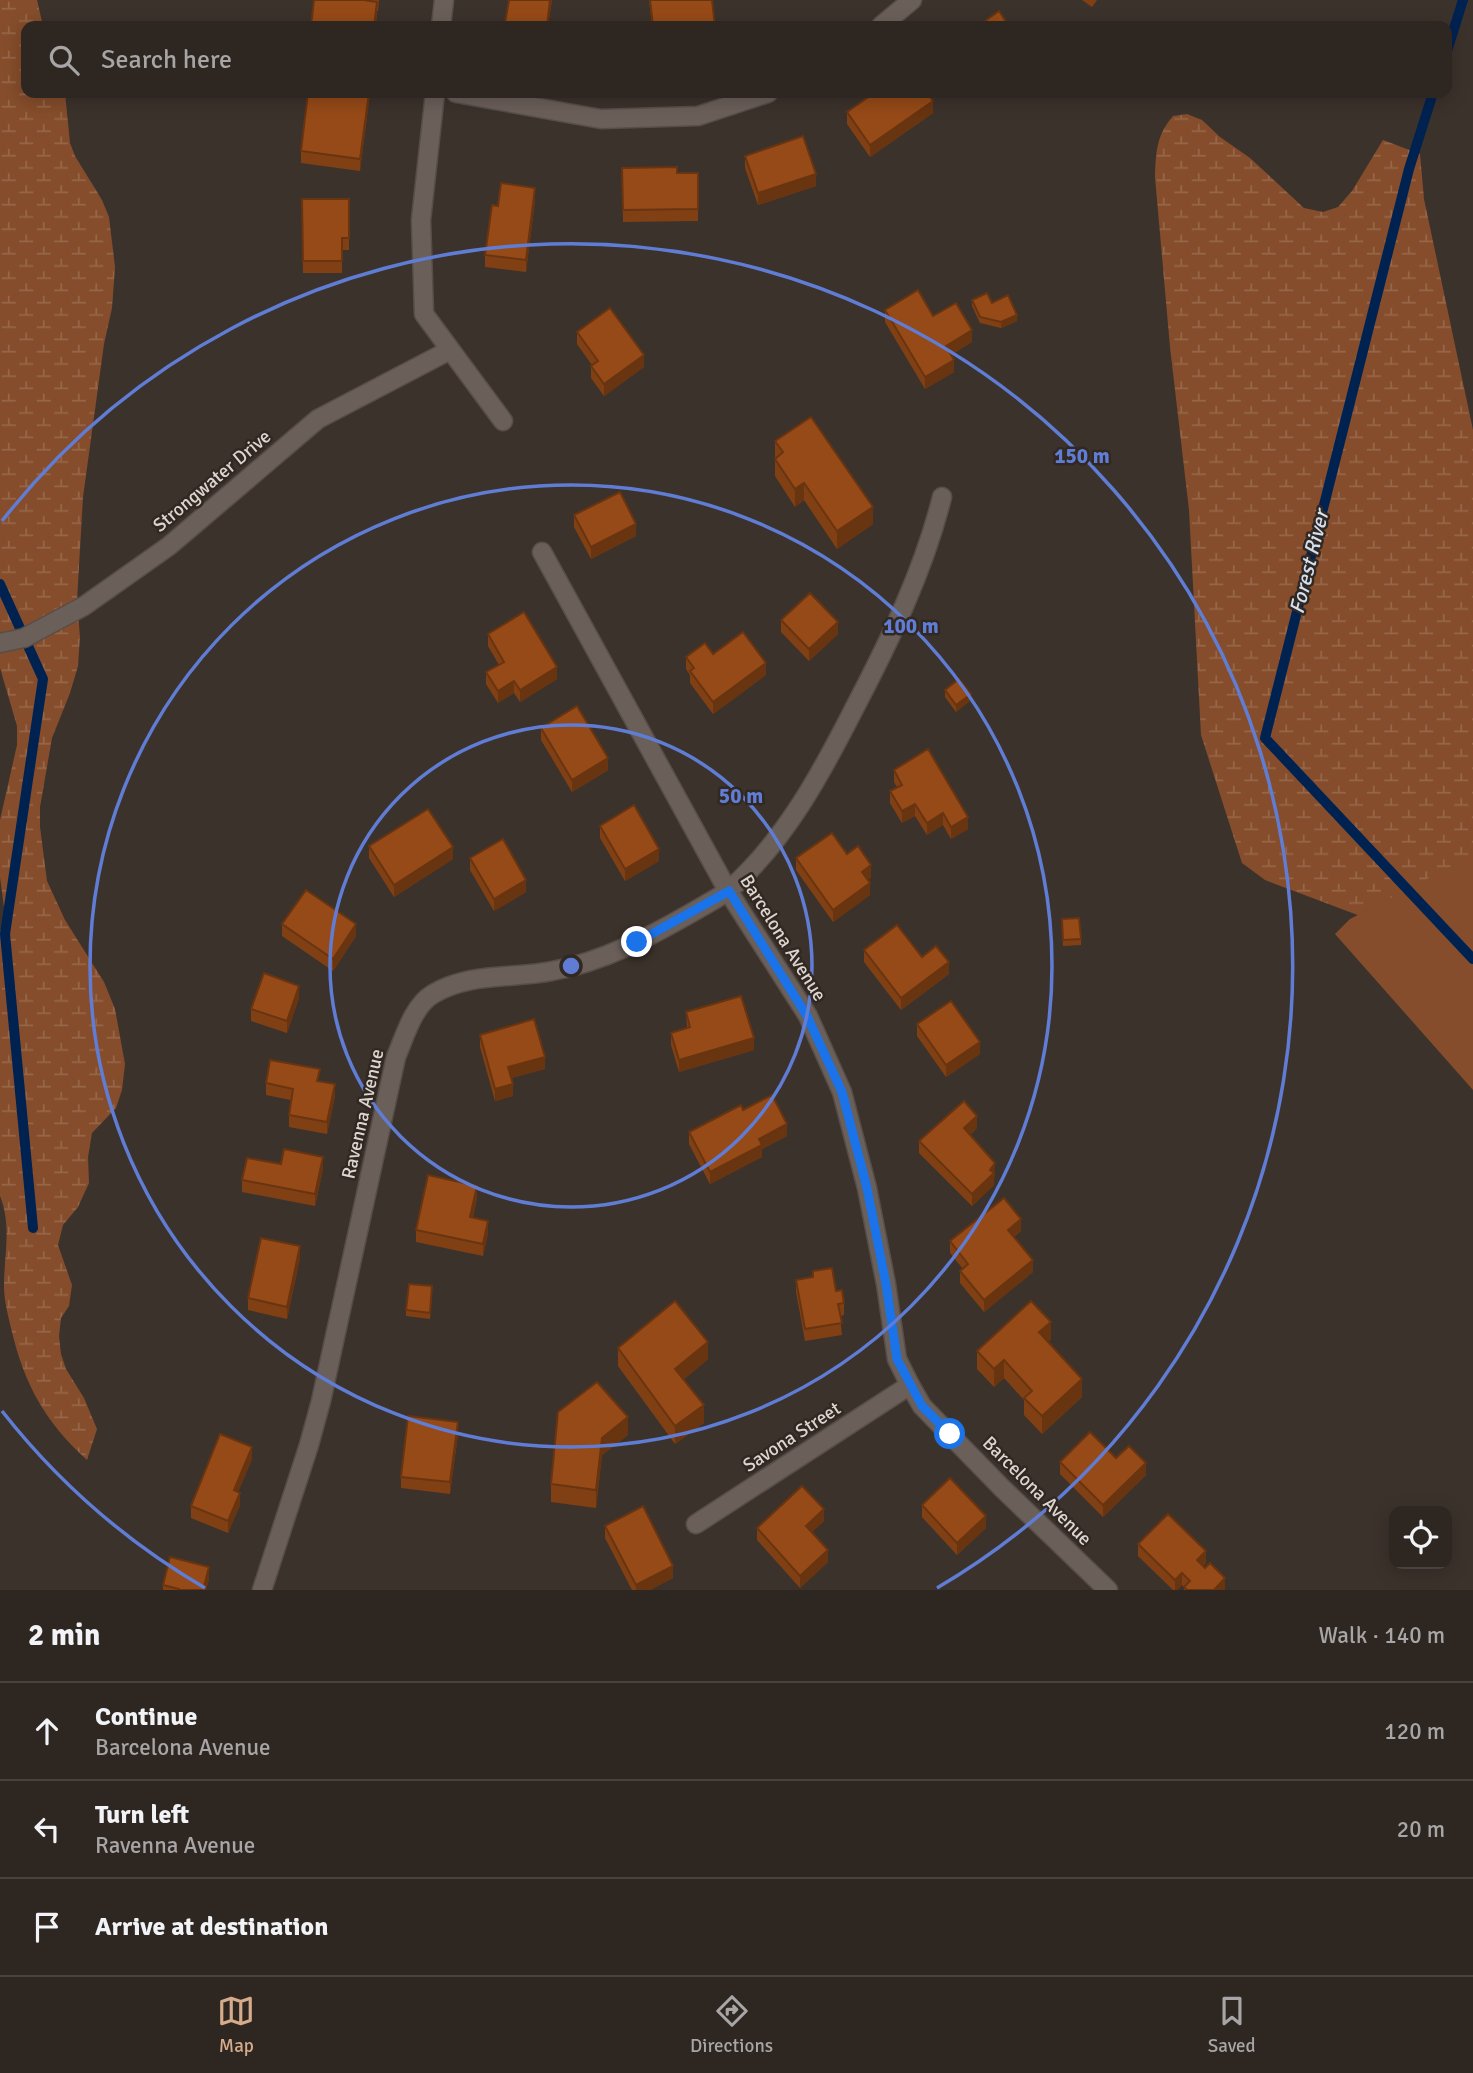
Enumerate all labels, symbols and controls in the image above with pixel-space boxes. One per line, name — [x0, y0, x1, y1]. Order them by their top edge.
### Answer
search box — [21, 21, 1452, 98]
icon: search — [45, 41, 83, 79]
text: Search here — [101, 44, 232, 76]
street label: Strongwater Drive — [148, 425, 276, 537]
text: 150 m — [1054, 443, 1110, 469]
water label: Forest River — [1284, 504, 1335, 617]
text: 100 m — [883, 613, 939, 639]
text: 50 m — [719, 783, 763, 809]
street label: Barcelona Avenue — [734, 870, 832, 1006]
route end — [621, 926, 652, 957]
centre of rings — [559, 954, 583, 978]
street label: Ravenna Avenue — [336, 1047, 390, 1181]
street label: Savona Street — [739, 1396, 846, 1478]
route start — [934, 1418, 965, 1449]
street label: Barcelona Avenue — [977, 1431, 1097, 1551]
map controls — [1389, 1506, 1452, 1569]
button: locate — [1389, 1506, 1452, 1569]
text: 2 min — [28, 1617, 100, 1654]
text: Walk · 140 m — [1319, 1621, 1445, 1650]
text: Continue — [95, 1701, 197, 1733]
icon: ahead — [28, 1712, 66, 1750]
text: 120 m — [1384, 1717, 1445, 1746]
text: Barcelona Avenue — [95, 1733, 271, 1762]
text: Turn left — [95, 1799, 189, 1831]
icon: left — [28, 1810, 66, 1848]
text: 20 m — [1397, 1815, 1445, 1844]
text: Ravenna Avenue — [95, 1831, 255, 1860]
icon: arrive — [28, 1908, 66, 1946]
text: Arrive at destination — [95, 1911, 328, 1943]
tab: Map — [217, 1992, 255, 2058]
tab: Directions — [690, 1992, 773, 2058]
tab: Saved — [1208, 1992, 1256, 2058]

